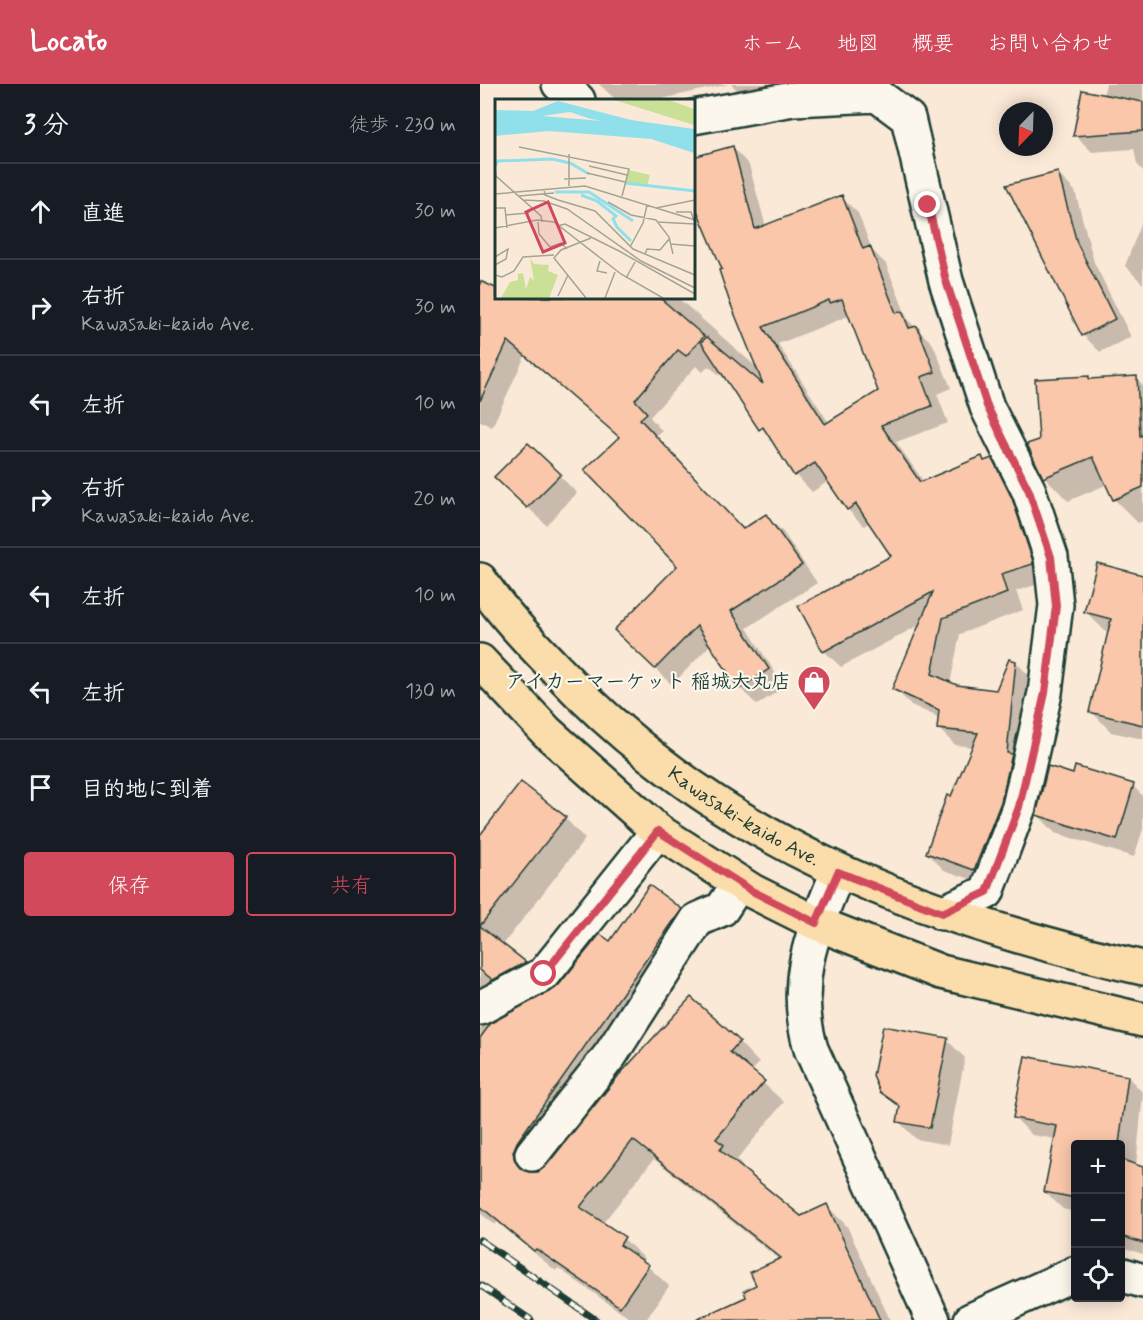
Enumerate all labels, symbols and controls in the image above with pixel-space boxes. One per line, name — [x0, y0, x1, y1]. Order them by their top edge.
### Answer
text: Locato — [30, 24, 107, 61]
text: ホーム — [742, 30, 804, 58]
text: 地図 — [837, 30, 879, 58]
text: 概要 — [912, 30, 954, 58]
text: お問い合わせ — [987, 30, 1113, 58]
inset map — [495, 99, 694, 298]
north arrow — [999, 102, 1053, 156]
text: 3 分 — [24, 109, 69, 143]
text: 徒歩 · 230 m — [349, 112, 456, 139]
route end — [914, 191, 940, 217]
icon: ahead — [24, 195, 57, 228]
text: 30 m — [414, 198, 456, 225]
text: 直進 — [81, 200, 125, 228]
text: 右折 — [81, 283, 125, 311]
icon: right — [24, 291, 57, 324]
text: 30 m — [414, 294, 456, 321]
text: Kawasaki-kaido Ave. — [81, 311, 254, 338]
icon: left — [24, 387, 57, 420]
text: 10 m — [414, 390, 456, 417]
text: 左折 — [81, 392, 125, 420]
text: 右折 — [81, 475, 125, 503]
icon: right — [24, 483, 57, 516]
text: 20 m — [413, 486, 456, 513]
text: Kawasaki-kaido Ave. — [81, 503, 254, 530]
icon: left — [24, 579, 57, 612]
text: 10 m — [414, 582, 456, 609]
text: 左折 — [81, 584, 125, 612]
shop icon: アイカーマーケット 稲城大丸店 — [796, 664, 832, 711]
place label: アイカーマーケット 稲城大丸店 — [506, 669, 791, 696]
icon: left — [24, 675, 57, 708]
text: 130 m — [405, 678, 456, 705]
text: 左折 — [81, 680, 125, 708]
street label: Kawasaki-kaido Ave. — [662, 760, 824, 873]
icon: arrive — [24, 771, 57, 804]
text: 目的地に到着 — [81, 776, 213, 804]
button: 保存 — [24, 852, 234, 916]
button: 共有 — [246, 852, 456, 916]
route start — [530, 960, 556, 986]
map controls — [1071, 1140, 1125, 1302]
button: + — [1071, 1140, 1125, 1194]
button: − — [1071, 1194, 1125, 1248]
button: locate — [1071, 1248, 1125, 1302]

